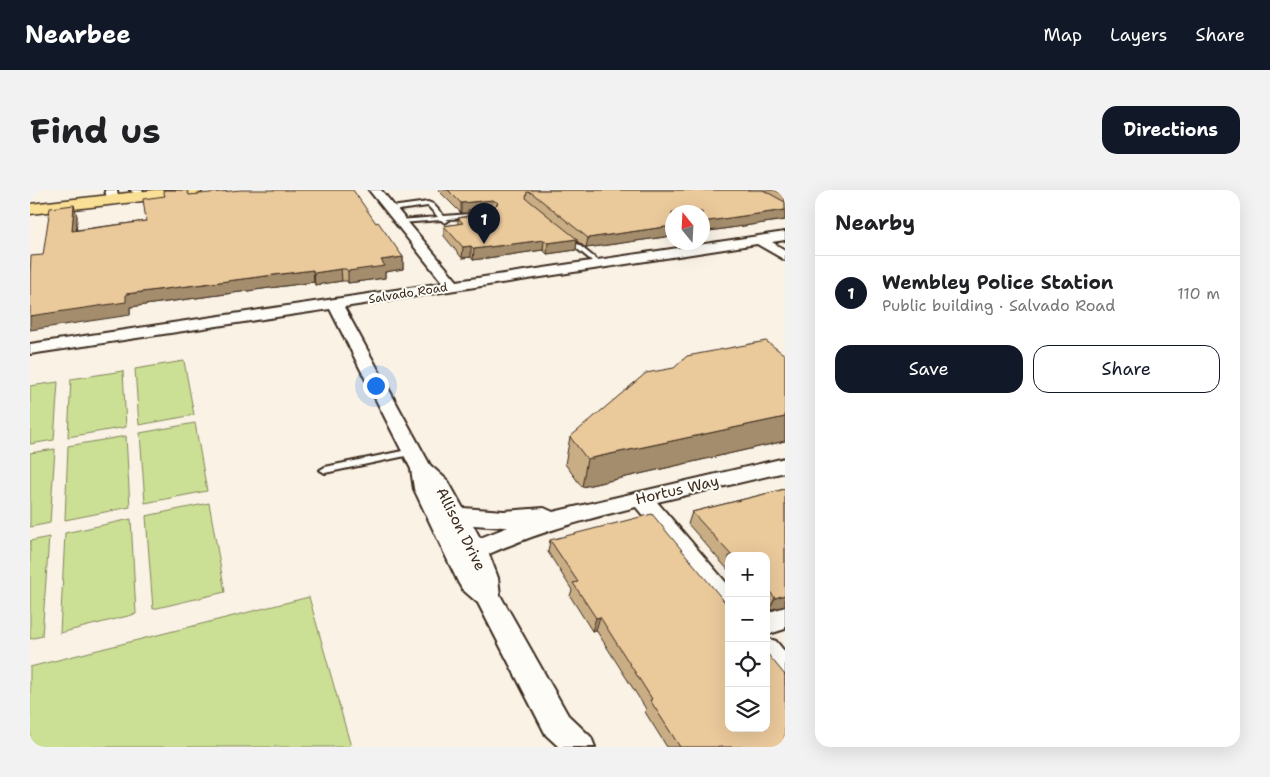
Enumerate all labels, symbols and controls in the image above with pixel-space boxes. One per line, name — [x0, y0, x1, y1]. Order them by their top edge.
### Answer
text: Nearbee — [25, 19, 131, 51]
text: Map — [1044, 23, 1082, 47]
text: Layers — [1110, 23, 1167, 47]
text: Share — [1195, 23, 1245, 47]
button: Directions — [1102, 106, 1240, 154]
text: Find us — [30, 107, 161, 154]
pin: 1 — [468, 203, 500, 244]
north arrow — [665, 205, 710, 250]
text: Nearby — [835, 209, 915, 237]
text: Wembley Police Station — [882, 270, 1113, 295]
street label: Salvado Road — [367, 279, 449, 307]
text: 1 — [847, 283, 855, 304]
text: 110 m — [1177, 283, 1220, 304]
text: Public building · Salvado Road — [882, 295, 1115, 316]
button: Save — [835, 345, 1023, 393]
button: Share — [1033, 345, 1220, 393]
your location — [363, 373, 389, 399]
street label: Hortus Way — [633, 471, 721, 509]
street label: Allison Drive — [431, 484, 491, 574]
map controls — [725, 552, 770, 732]
button: + — [725, 552, 770, 597]
button: − — [725, 597, 770, 642]
button: locate — [725, 642, 770, 687]
button: layers — [725, 687, 770, 732]

